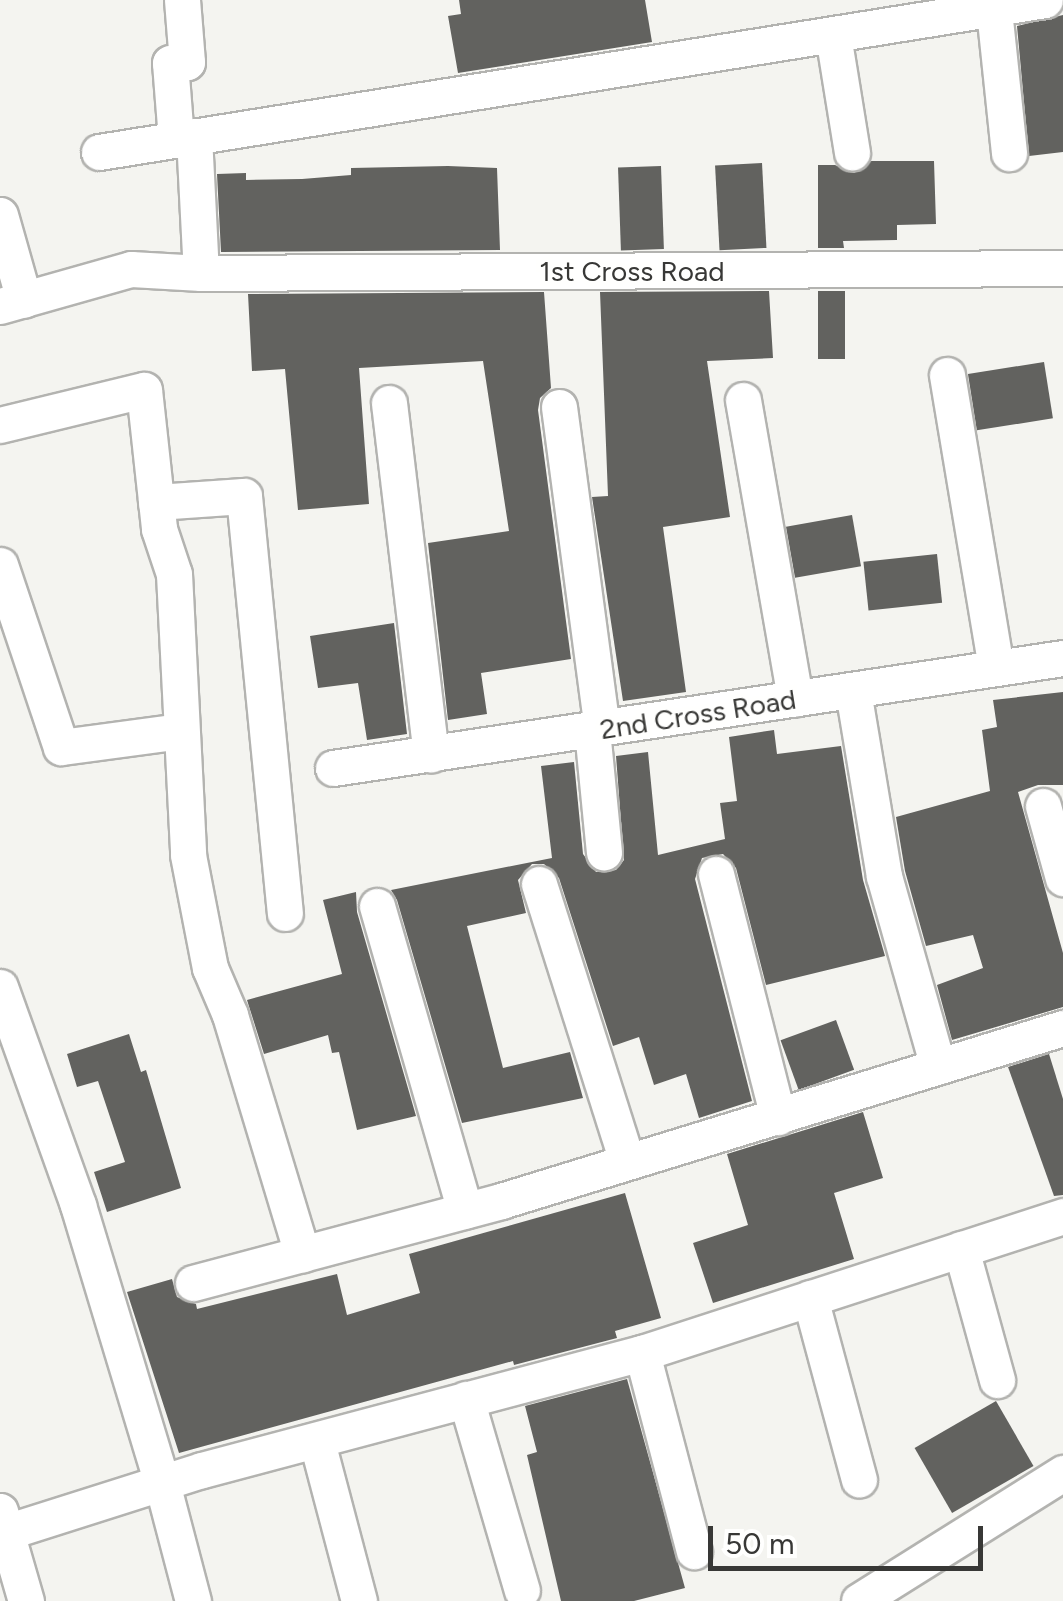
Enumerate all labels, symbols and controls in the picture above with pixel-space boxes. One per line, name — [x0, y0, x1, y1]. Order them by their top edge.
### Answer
street label: 1st Cross Road — [539, 254, 725, 288]
street label: 2nd Cross Road — [598, 682, 798, 746]
scale bar — [713, 1506, 988, 1568]
text: 50 m — [725, 1525, 794, 1562]

